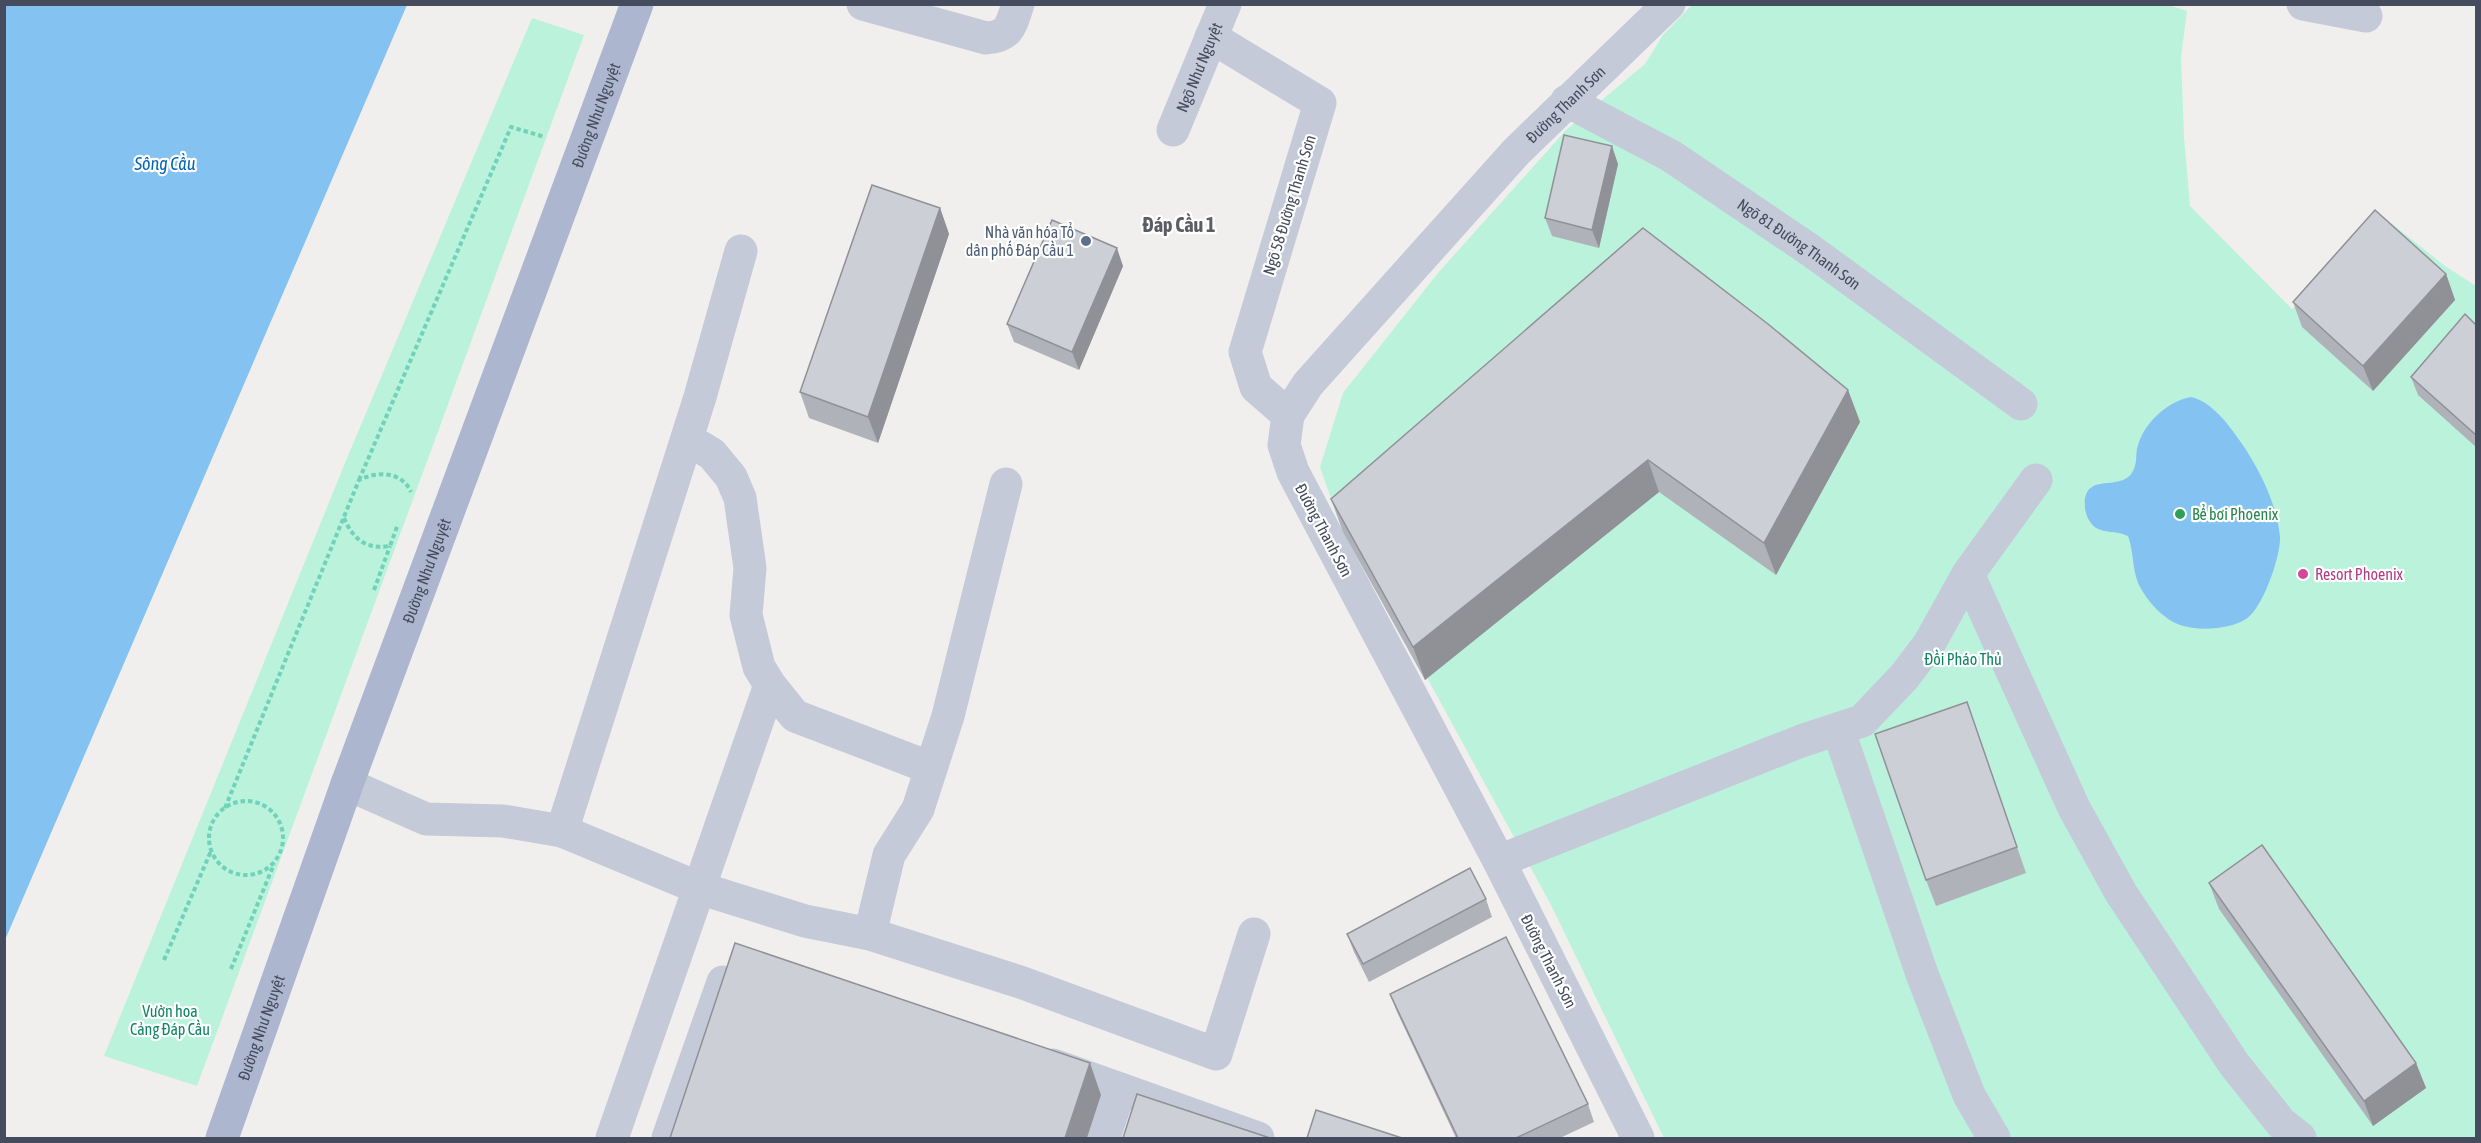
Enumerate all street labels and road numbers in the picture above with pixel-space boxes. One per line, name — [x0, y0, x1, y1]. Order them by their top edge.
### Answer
street label: Ngõ Như Nguyệt — [1172, 19, 1226, 115]
street label: Đường Như Nguyệt — [568, 60, 624, 170]
street label: Đường Thanh Sơn — [1522, 62, 1609, 146]
street label: Ngõ 58 Đường Thanh Sơn — [1259, 133, 1320, 278]
street label: Ngõ 81 Đường Thanh Sơn — [1734, 195, 1864, 293]
street label: Đường Thanh Sơn — [1291, 480, 1356, 580]
street label: Đường Như Nguyệt — [399, 515, 454, 626]
street label: Đường Thanh Sơn — [1517, 911, 1580, 1011]
street label: Đường Như Nguyệt — [234, 972, 288, 1083]

